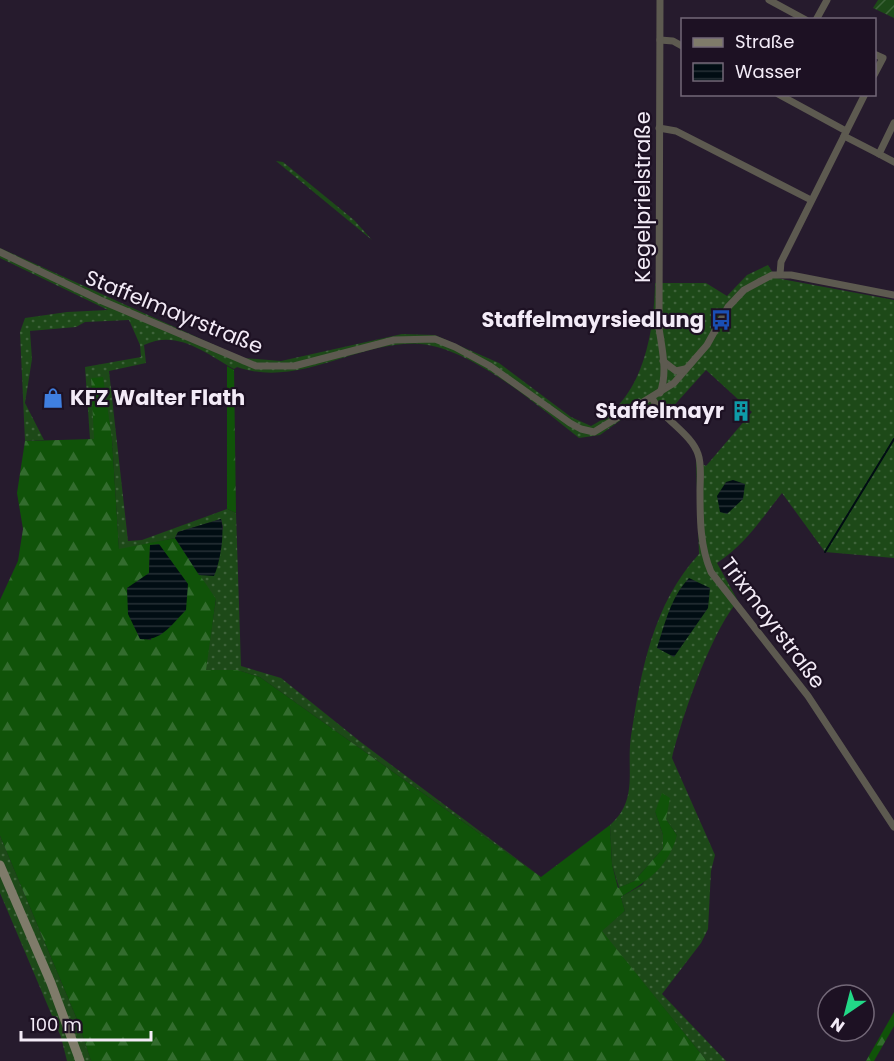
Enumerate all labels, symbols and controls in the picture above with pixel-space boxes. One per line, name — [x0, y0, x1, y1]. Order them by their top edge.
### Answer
legend — [681, 18, 876, 96]
text: Straße — [735, 29, 794, 54]
text: Wasser — [735, 59, 802, 84]
street label: Kegelprielstraße — [628, 111, 657, 283]
street label: Staffelmayrstraße — [81, 263, 268, 360]
place label: Staffelmayrsiedlung — [481, 305, 704, 334]
bus stop icon: Staffelmayrsiedlung — [709, 308, 733, 332]
place label: KFZ Walter Flath — [70, 383, 245, 412]
shop icon: KFZ Walter Flath — [41, 386, 65, 410]
place label: Staffelmayr — [595, 396, 724, 425]
building icon: Staffelmayr — [729, 399, 753, 423]
street label: Trixmayrstraße — [714, 551, 832, 694]
north arrow — [816, 983, 876, 1043]
scale bar — [21, 1004, 152, 1042]
text: 100 m — [30, 1012, 82, 1037]
text: N — [826, 1012, 849, 1038]

